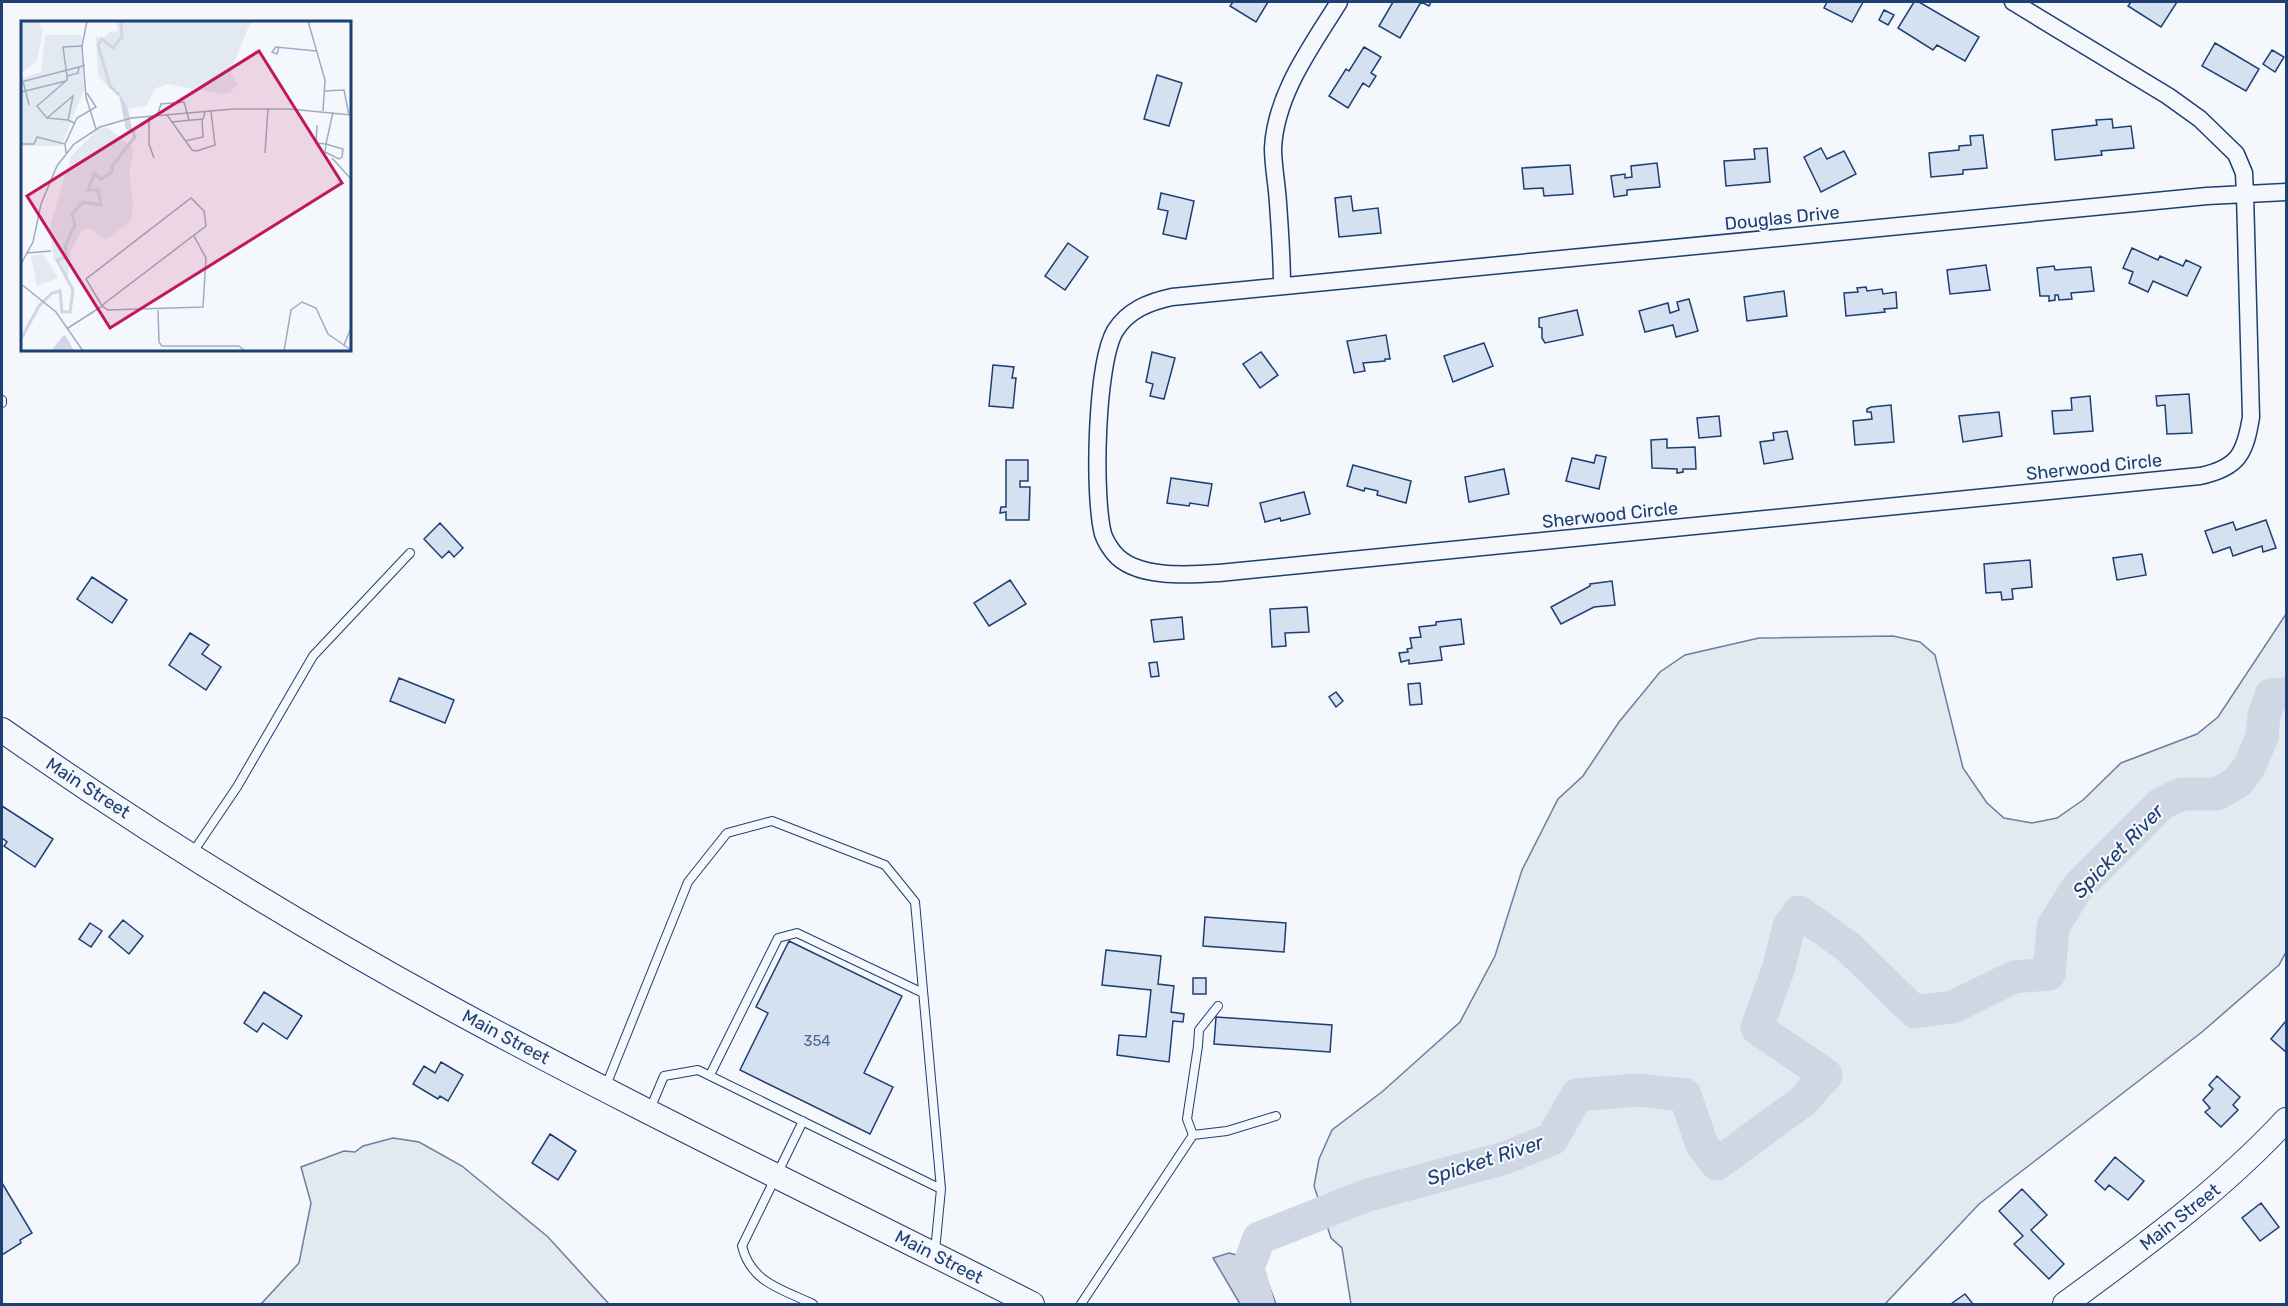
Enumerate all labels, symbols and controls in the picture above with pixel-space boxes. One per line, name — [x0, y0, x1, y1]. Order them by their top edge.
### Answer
inset map — [21, 21, 351, 351]
street label: Douglas Drive — [1723, 201, 1841, 235]
street label: Sherwood Circle — [2025, 449, 2163, 485]
street label: Sherwood Circle — [1541, 497, 1679, 533]
street label: Main Street — [42, 753, 134, 823]
water label: Spicket River — [2067, 798, 2170, 903]
street label: Main Street — [458, 1005, 554, 1069]
house number: 354 — [803, 1032, 831, 1050]
water label: Spicket River — [1424, 1129, 1548, 1190]
street label: Main Street — [2135, 1179, 2225, 1255]
street label: Main Street — [891, 1225, 987, 1289]

